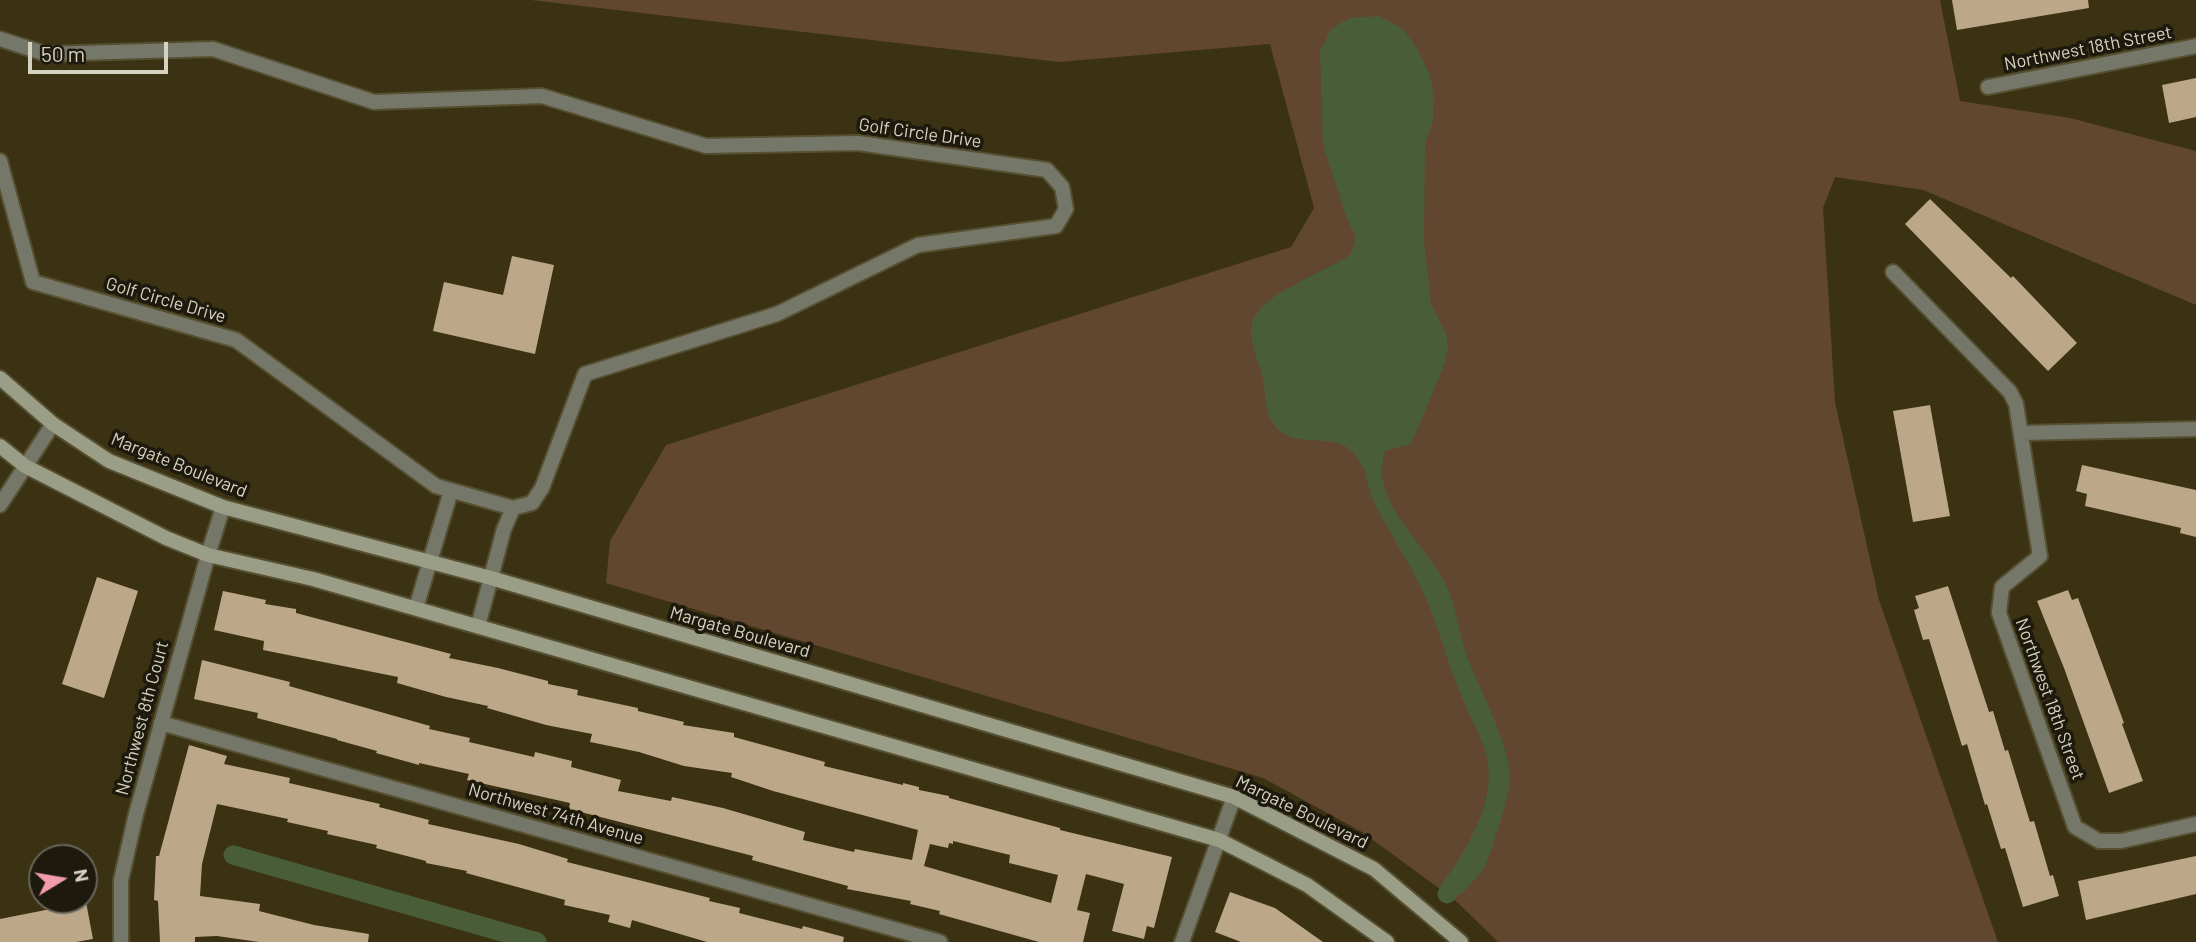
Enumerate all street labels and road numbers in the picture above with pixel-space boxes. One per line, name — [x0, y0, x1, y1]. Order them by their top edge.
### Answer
street label: Northwest 18th Street — [2002, 21, 2174, 75]
street label: Golf Circle Drive — [857, 114, 983, 152]
street label: Golf Circle Drive — [104, 273, 228, 327]
street label: Margate Boulevard — [108, 428, 250, 502]
street label: Margate Boulevard — [667, 602, 813, 662]
street label: Northwest 18th Street — [2011, 615, 2089, 783]
street label: Northwest 8th Court — [111, 639, 173, 797]
street label: Margate Boulevard — [1232, 771, 1372, 853]
street label: Northwest 74th Avenue — [466, 779, 646, 849]

